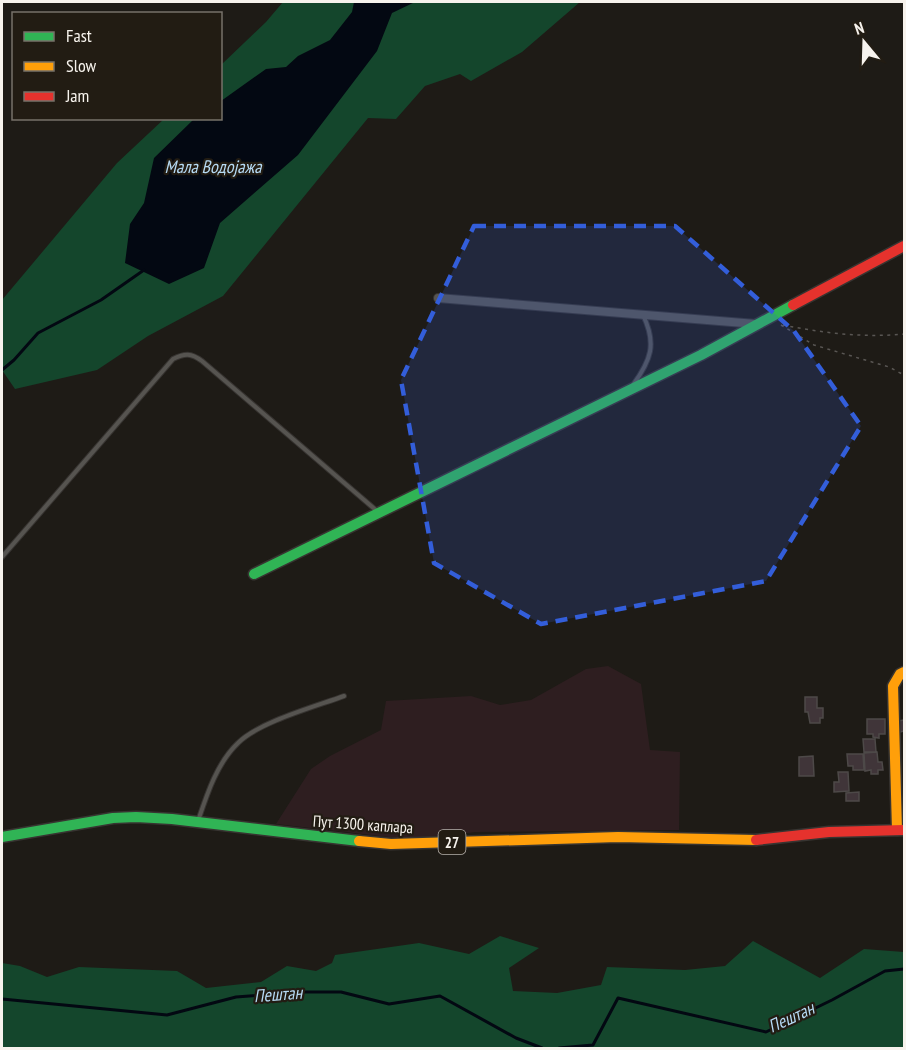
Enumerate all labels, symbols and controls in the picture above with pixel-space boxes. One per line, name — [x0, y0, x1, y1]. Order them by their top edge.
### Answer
legend — [12, 12, 222, 120]
north arrow — [834, 12, 894, 72]
text: N — [852, 17, 866, 39]
text: Fast — [66, 24, 92, 47]
text: Slow — [66, 54, 97, 77]
text: Jam — [65, 84, 89, 107]
water label: Мала Водојажа — [165, 155, 262, 178]
street label: Пут 1300 каплара — [312, 811, 414, 837]
road number: 27 — [438, 830, 466, 854]
water label: Пештан — [253, 981, 305, 1007]
water label: Пештан — [764, 995, 820, 1038]

